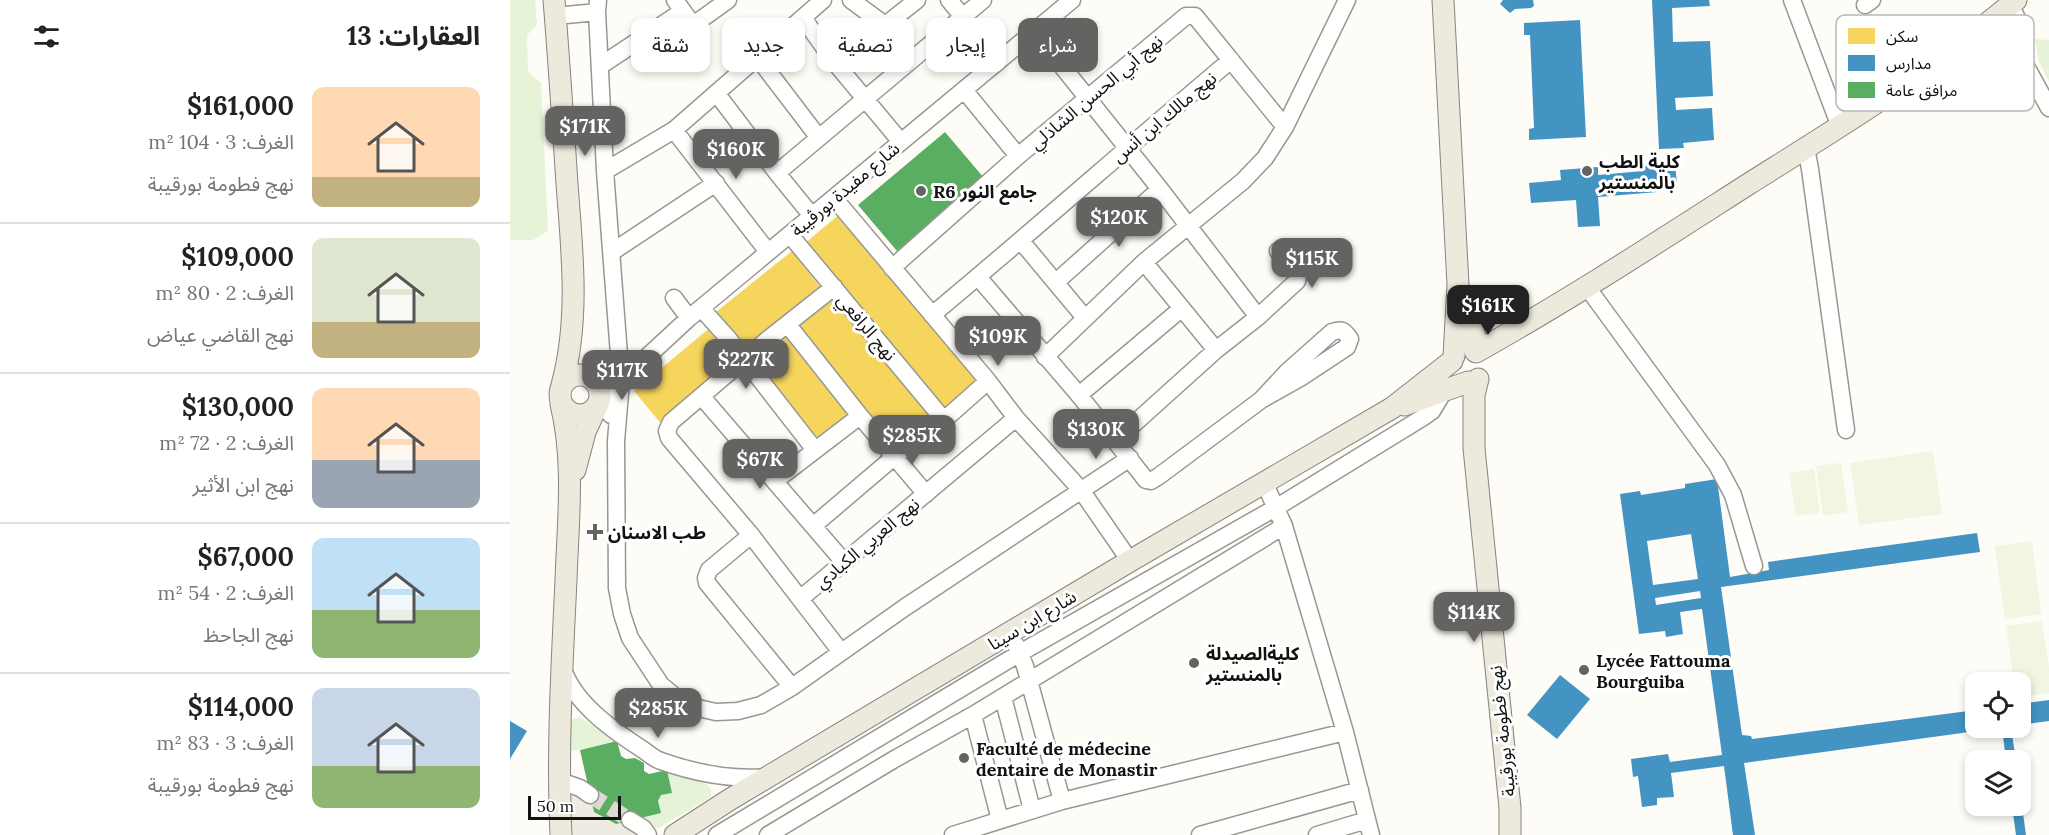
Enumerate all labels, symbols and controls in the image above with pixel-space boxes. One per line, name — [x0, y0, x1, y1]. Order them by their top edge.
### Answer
legend — [1836, 15, 2034, 111]
chip: شقة — [631, 18, 710, 72]
chip: جديد — [722, 18, 805, 72]
chip: تصفية — [817, 18, 914, 72]
chip: إيجار — [926, 18, 1006, 72]
chip: شراء — [1018, 18, 1098, 72]
text: العقارات: 13 — [347, 19, 480, 52]
icon: filters — [30, 20, 63, 53]
text: سكن — [1886, 26, 1918, 46]
street label: نهج أبي الحسن الشاذلي — [1025, 29, 1169, 156]
text: مدارس — [1886, 53, 1931, 73]
street label: نهج مالك ابن أنس — [1107, 66, 1222, 169]
text: مرافق عامة — [1886, 80, 1957, 101]
text: $161,000 — [187, 89, 294, 122]
pin: $171K — [543, 106, 627, 157]
icon: home — [360, 111, 432, 183]
text: $171K — [559, 113, 611, 138]
text: الغرف: 3 · 104 m² — [148, 129, 294, 154]
pin: $160K — [694, 129, 778, 180]
text: $160K — [707, 136, 765, 161]
street label: شارع مفيدة بورڨيبة — [786, 137, 906, 244]
place label: كلية الطب بالمنستير — [1598, 150, 1681, 194]
marker: كلية الطب بالمنستير — [1580, 164, 1594, 178]
text: نهج فطومة بورقيبة — [148, 171, 294, 196]
place label: R6 جامع النور — [933, 180, 1037, 205]
marker: R6 جامع النور — [914, 184, 928, 198]
pin: $120K — [1077, 197, 1161, 248]
text: $120K — [1090, 204, 1148, 229]
pin: $115K — [1270, 238, 1354, 289]
text: $109,000 — [181, 240, 294, 273]
text: $115K — [1285, 245, 1339, 270]
icon: home — [360, 262, 432, 334]
text: الغرف: 2 · 80 m² — [156, 280, 294, 305]
pin: $161K — [1446, 285, 1530, 336]
street label: نهج الرافعي — [830, 289, 902, 367]
text: $161K — [1461, 292, 1515, 317]
pin: $109K — [956, 316, 1040, 367]
text: نهج القاضي عياض — [147, 322, 294, 347]
text: $109K — [969, 323, 1027, 348]
pin: $227K — [704, 339, 788, 390]
text: $227K — [718, 346, 774, 371]
pin: $117K — [580, 350, 664, 401]
text: $117K — [596, 357, 648, 382]
text: $130,000 — [182, 390, 294, 423]
pin: $130K — [1054, 409, 1138, 460]
icon: home — [360, 412, 432, 484]
pin: $285K — [870, 415, 954, 466]
text: $130K — [1067, 416, 1125, 441]
text: $285K — [883, 422, 941, 447]
text: الغرف: 2 · 72 m² — [159, 430, 294, 455]
pin: $67K — [724, 439, 796, 490]
text: $67K — [737, 446, 783, 471]
text: نهج ابن الأثير — [192, 472, 294, 497]
street label: نهج العربي الكبادي — [810, 492, 926, 595]
place label: طب الاسنان — [608, 521, 706, 544]
marker: طب الاسنان — [586, 523, 604, 541]
text: $67,000 — [197, 540, 294, 573]
icon: home — [360, 562, 432, 634]
text: الغرف: 2 · 54 m² — [157, 580, 294, 605]
street label: شارع ابن سينا — [984, 585, 1082, 658]
pin: $114K — [1432, 592, 1516, 643]
text: $114K — [1447, 599, 1501, 624]
text: نهج الجاحظ — [203, 622, 294, 647]
place label: كليةالصيدلة بالمنستير — [1205, 642, 1300, 686]
place label: Lycée Fattouma Bourguiba — [1596, 649, 1731, 693]
marker: كليةالصيدلة بالمنستير — [1187, 656, 1201, 670]
marker: Lycée Fattouma Bourguiba — [1577, 663, 1591, 677]
street label: نهج فطومة بورقيبة — [1484, 664, 1522, 798]
map controls — [1965, 672, 2031, 816]
button: locate — [1965, 672, 2031, 738]
pin: $285K — [616, 688, 700, 739]
text: $114,000 — [188, 690, 294, 723]
text: $285K — [629, 695, 687, 720]
icon: home — [360, 712, 432, 784]
text: الغرف: 3 · 83 m² — [156, 730, 294, 755]
place label: Faculté de médecine dentaire de Monastir — [976, 737, 1158, 781]
button: layers — [1965, 750, 2031, 816]
marker: Faculté de médecine dentaire de Monastir — [957, 751, 971, 765]
text: نهج فطومة بورقيبة — [148, 772, 294, 797]
scale bar — [528, 793, 621, 820]
text: 50 m — [537, 796, 574, 816]

